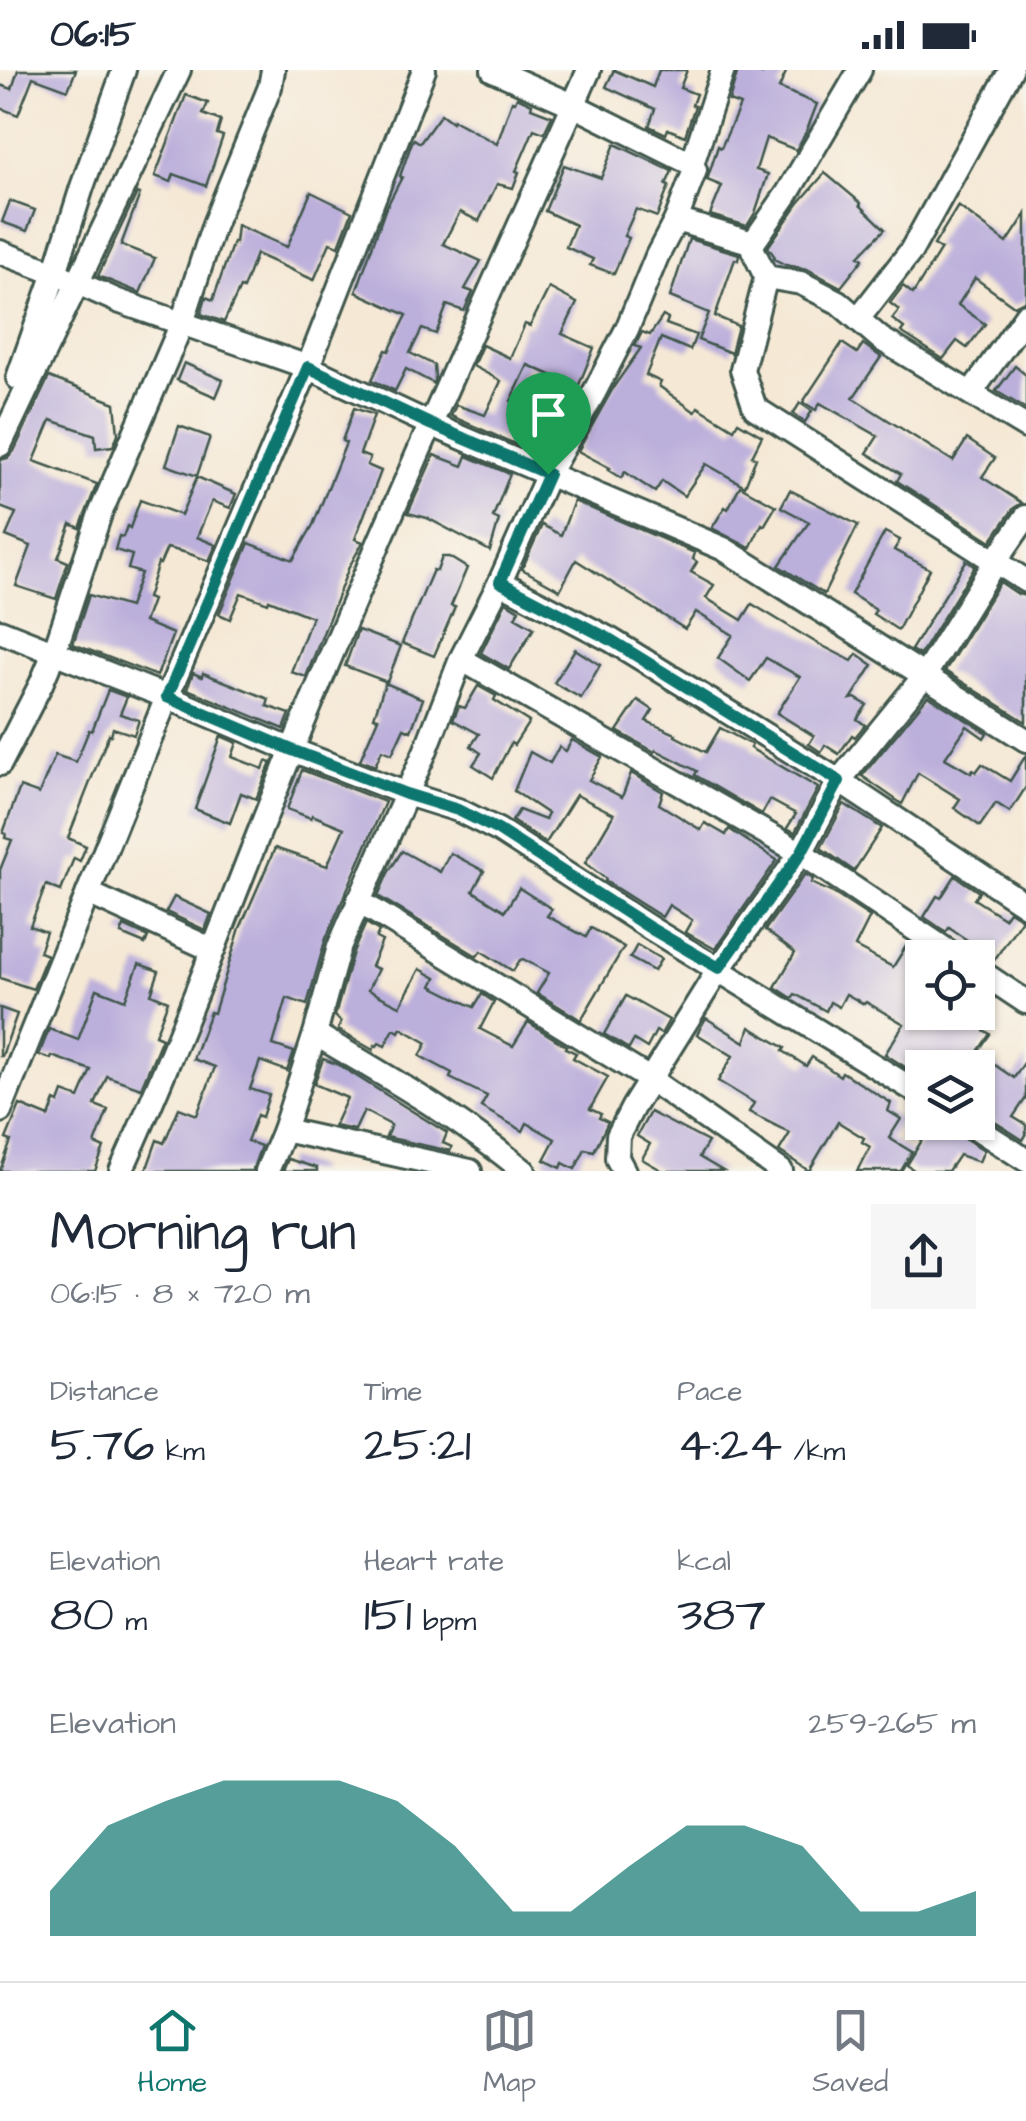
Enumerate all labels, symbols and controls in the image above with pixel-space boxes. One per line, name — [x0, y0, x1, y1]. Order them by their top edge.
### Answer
text: 06:15 — [50, 9, 136, 61]
pin — [506, 372, 591, 475]
icon: arrive — [521, 387, 576, 442]
map controls — [905, 940, 995, 1140]
button: locate — [905, 940, 995, 1030]
button: layers — [905, 1050, 995, 1140]
text: Morning run — [50, 1195, 356, 1271]
button: share — [871, 1204, 976, 1309]
text: 06:15 · 8 × 720 m — [50, 1271, 310, 1316]
text: Distance — [50, 1372, 159, 1411]
text: Time — [364, 1372, 422, 1411]
text: Pace — [677, 1372, 742, 1411]
text: 5.76 — [50, 1411, 155, 1480]
text: 25:21 — [364, 1411, 471, 1480]
text: 4:24 — [677, 1411, 782, 1480]
text: km — [155, 1432, 205, 1471]
text: /km — [782, 1432, 845, 1471]
text: Elevation — [50, 1542, 160, 1581]
text: Heart rate — [364, 1542, 504, 1581]
text: kcal — [677, 1542, 731, 1581]
text: 80 — [50, 1581, 114, 1650]
text: 151 — [364, 1581, 412, 1650]
text: 387 — [677, 1581, 766, 1650]
text: m — [114, 1602, 147, 1641]
text: bpm — [412, 1602, 476, 1641]
text: Elevation — [50, 1701, 176, 1746]
text: 259–265 m — [808, 1701, 976, 1746]
tab: Home — [138, 2003, 207, 2102]
tab: Map — [482, 2003, 537, 2102]
tab: Saved — [812, 2003, 888, 2102]

